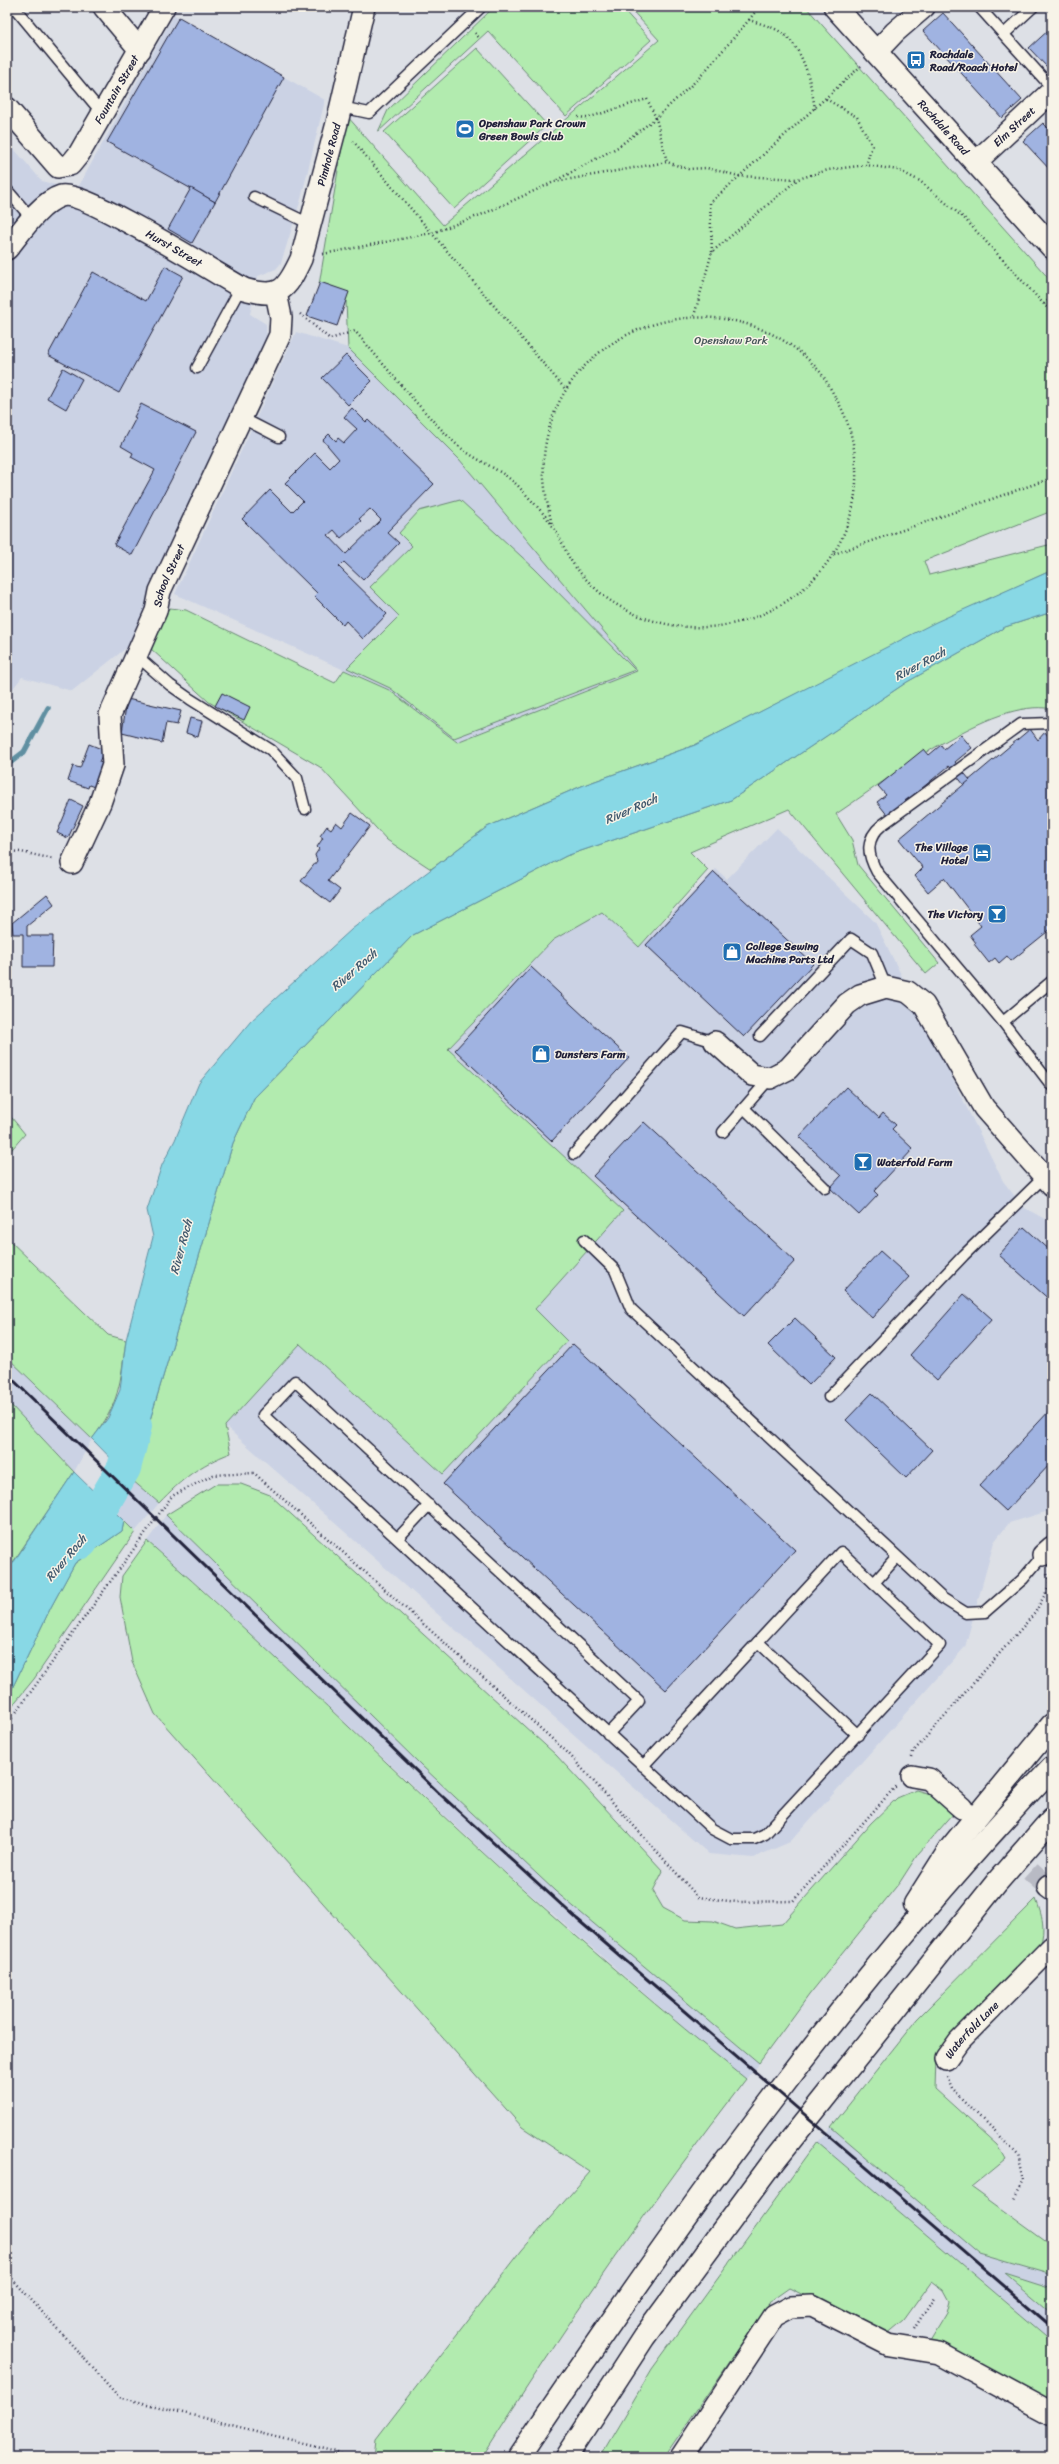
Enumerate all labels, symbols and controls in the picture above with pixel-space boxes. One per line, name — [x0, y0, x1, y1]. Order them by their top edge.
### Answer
place label: Rochdale Road/Roach Hotel — [929, 45, 1018, 77]
bus stop icon: Rochdale Road/Roach Hotel — [905, 49, 927, 71]
street label: Fountain Street — [89, 51, 144, 128]
street label: Rochdale Road — [913, 95, 975, 160]
street label: Elm Street — [988, 101, 1040, 151]
place label: Openshaw Park Crown Green Bowls Club — [478, 114, 586, 146]
sports icon: Openshaw Park Crown Green Bowls Club — [454, 118, 476, 140]
street label: Pimhole Road — [311, 120, 346, 188]
street label: Hurst Street — [142, 224, 207, 272]
park label: Openshaw Park — [694, 331, 768, 350]
street label: School Street — [148, 540, 190, 609]
water label: River Roch — [890, 640, 951, 687]
water label: River Roch — [601, 787, 663, 830]
place label: The Village Hotel — [915, 838, 969, 870]
hotel icon: The Village Hotel — [971, 842, 993, 864]
bar icon: The Victory — [986, 903, 1008, 925]
place label: The Victory — [927, 905, 983, 924]
place label: College Sewing Machine Parts Ltd — [745, 937, 835, 969]
shop icon: College Sewing Machine Parts Ltd — [721, 941, 743, 963]
water label: River Roch — [326, 942, 384, 997]
shop icon: Dunsters Farm — [530, 1043, 552, 1065]
place label: Dunsters Farm — [555, 1045, 626, 1064]
bar icon: Waterfold Farm — [852, 1151, 874, 1173]
place label: Waterfold Farm — [877, 1153, 953, 1172]
water label: River Roch — [163, 1216, 199, 1277]
water label: River Roch — [40, 1528, 93, 1586]
street label: Waterfold Lane — [940, 1996, 1004, 2063]

